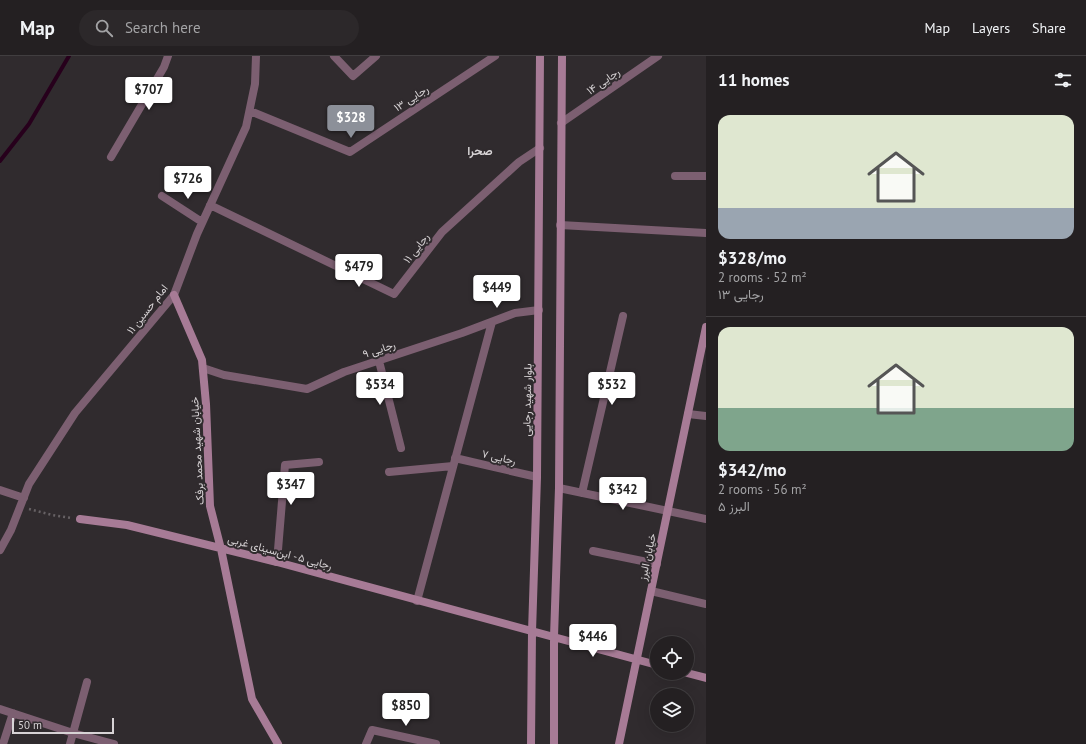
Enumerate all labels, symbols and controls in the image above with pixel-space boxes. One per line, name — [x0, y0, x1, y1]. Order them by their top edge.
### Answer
search box — [79, 10, 359, 46]
text: Map — [20, 16, 55, 40]
icon: search — [93, 17, 115, 39]
text: Search here — [125, 18, 201, 37]
text: Map — [924, 19, 950, 37]
text: Layers — [972, 19, 1010, 37]
text: Share — [1032, 19, 1066, 37]
street label: رجایی ۱۴ — [584, 64, 623, 98]
text: 11 homes — [718, 69, 789, 91]
icon: filters — [1052, 69, 1074, 91]
pin: $707 — [125, 77, 173, 111]
text: $707 — [134, 81, 164, 98]
street label: رجایی ۱۳ — [391, 81, 431, 114]
pin: $328 — [327, 105, 375, 139]
text: $328 — [336, 109, 366, 126]
icon: home — [860, 141, 932, 213]
district label: صحرا — [467, 143, 493, 159]
pin: $726 — [164, 166, 212, 200]
text: $726 — [173, 170, 203, 187]
street label: رجایی ۱۱ — [400, 230, 432, 266]
text: $328/mo — [718, 247, 786, 269]
pin: $479 — [335, 254, 383, 288]
text: $479 — [344, 258, 374, 275]
text: 2 rooms · 52 m² — [718, 269, 807, 286]
pin: $449 — [473, 275, 521, 309]
text: $449 — [482, 279, 512, 296]
street label: امام حسین ۱۱ — [123, 281, 171, 337]
text: رجایی ۱۳ — [718, 286, 764, 303]
street label: رجایی ۹ — [361, 337, 397, 361]
icon: home — [860, 353, 932, 425]
street label: بلوار شهید رجایی — [519, 363, 535, 437]
pin: $534 — [356, 372, 404, 406]
pin: $532 — [588, 372, 636, 406]
text: $534 — [365, 376, 395, 393]
text: $532 — [597, 376, 627, 393]
street label: خیابان شهید محمد برفک — [187, 397, 207, 505]
street label: رجایی ۷ — [481, 446, 518, 468]
text: $342/mo — [718, 459, 786, 481]
pin: $347 — [267, 472, 315, 506]
text: $347 — [276, 476, 306, 493]
pin: $342 — [599, 477, 647, 511]
text: $342 — [608, 481, 638, 498]
text: 2 rooms · 56 m² — [718, 481, 807, 498]
text: البرز ۵ — [718, 498, 750, 515]
street label: رجایی ۵ - ابن‌سینای غربی — [226, 531, 334, 573]
street label: خیابان البرز — [635, 532, 659, 583]
pin: $446 — [569, 624, 617, 658]
text: $446 — [578, 628, 608, 645]
map controls — [650, 636, 694, 732]
button: locate — [650, 636, 694, 680]
button: layers — [650, 688, 694, 732]
pin: $850 — [382, 693, 430, 727]
text: $850 — [391, 697, 421, 714]
scale bar — [12, 716, 114, 735]
text: 50 m — [18, 718, 42, 732]

